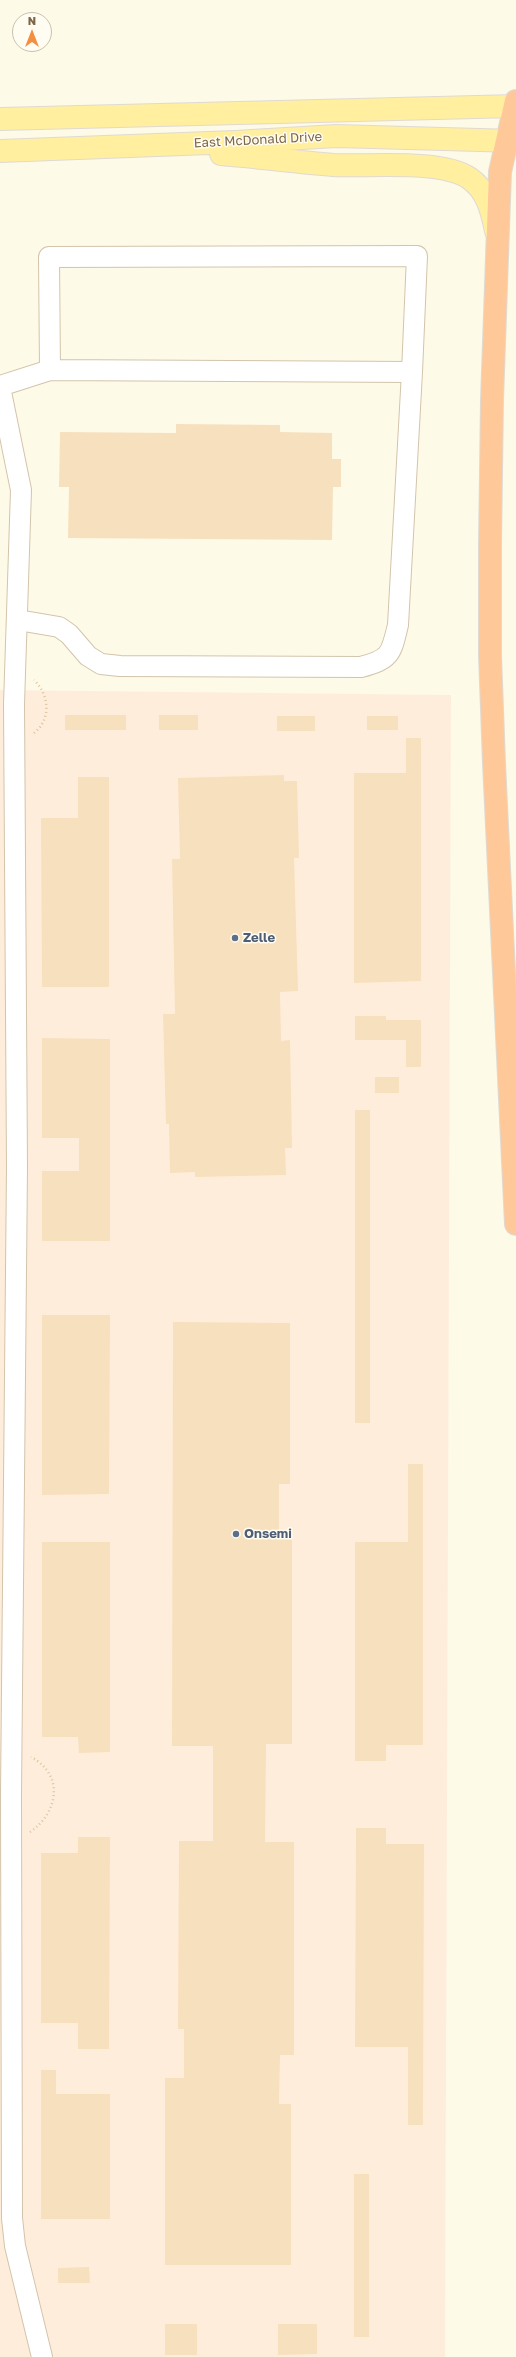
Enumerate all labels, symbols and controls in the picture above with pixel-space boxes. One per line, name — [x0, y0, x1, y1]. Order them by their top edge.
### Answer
north arrow — [12, 12, 52, 52]
text: N — [28, 14, 36, 27]
street label: East McDonald Drive — [193, 129, 323, 151]
place label: Zelle — [243, 930, 275, 946]
marker: Zelle — [230, 933, 240, 943]
place label: Onsemi — [244, 1526, 292, 1542]
marker: Onsemi — [231, 1529, 241, 1539]

